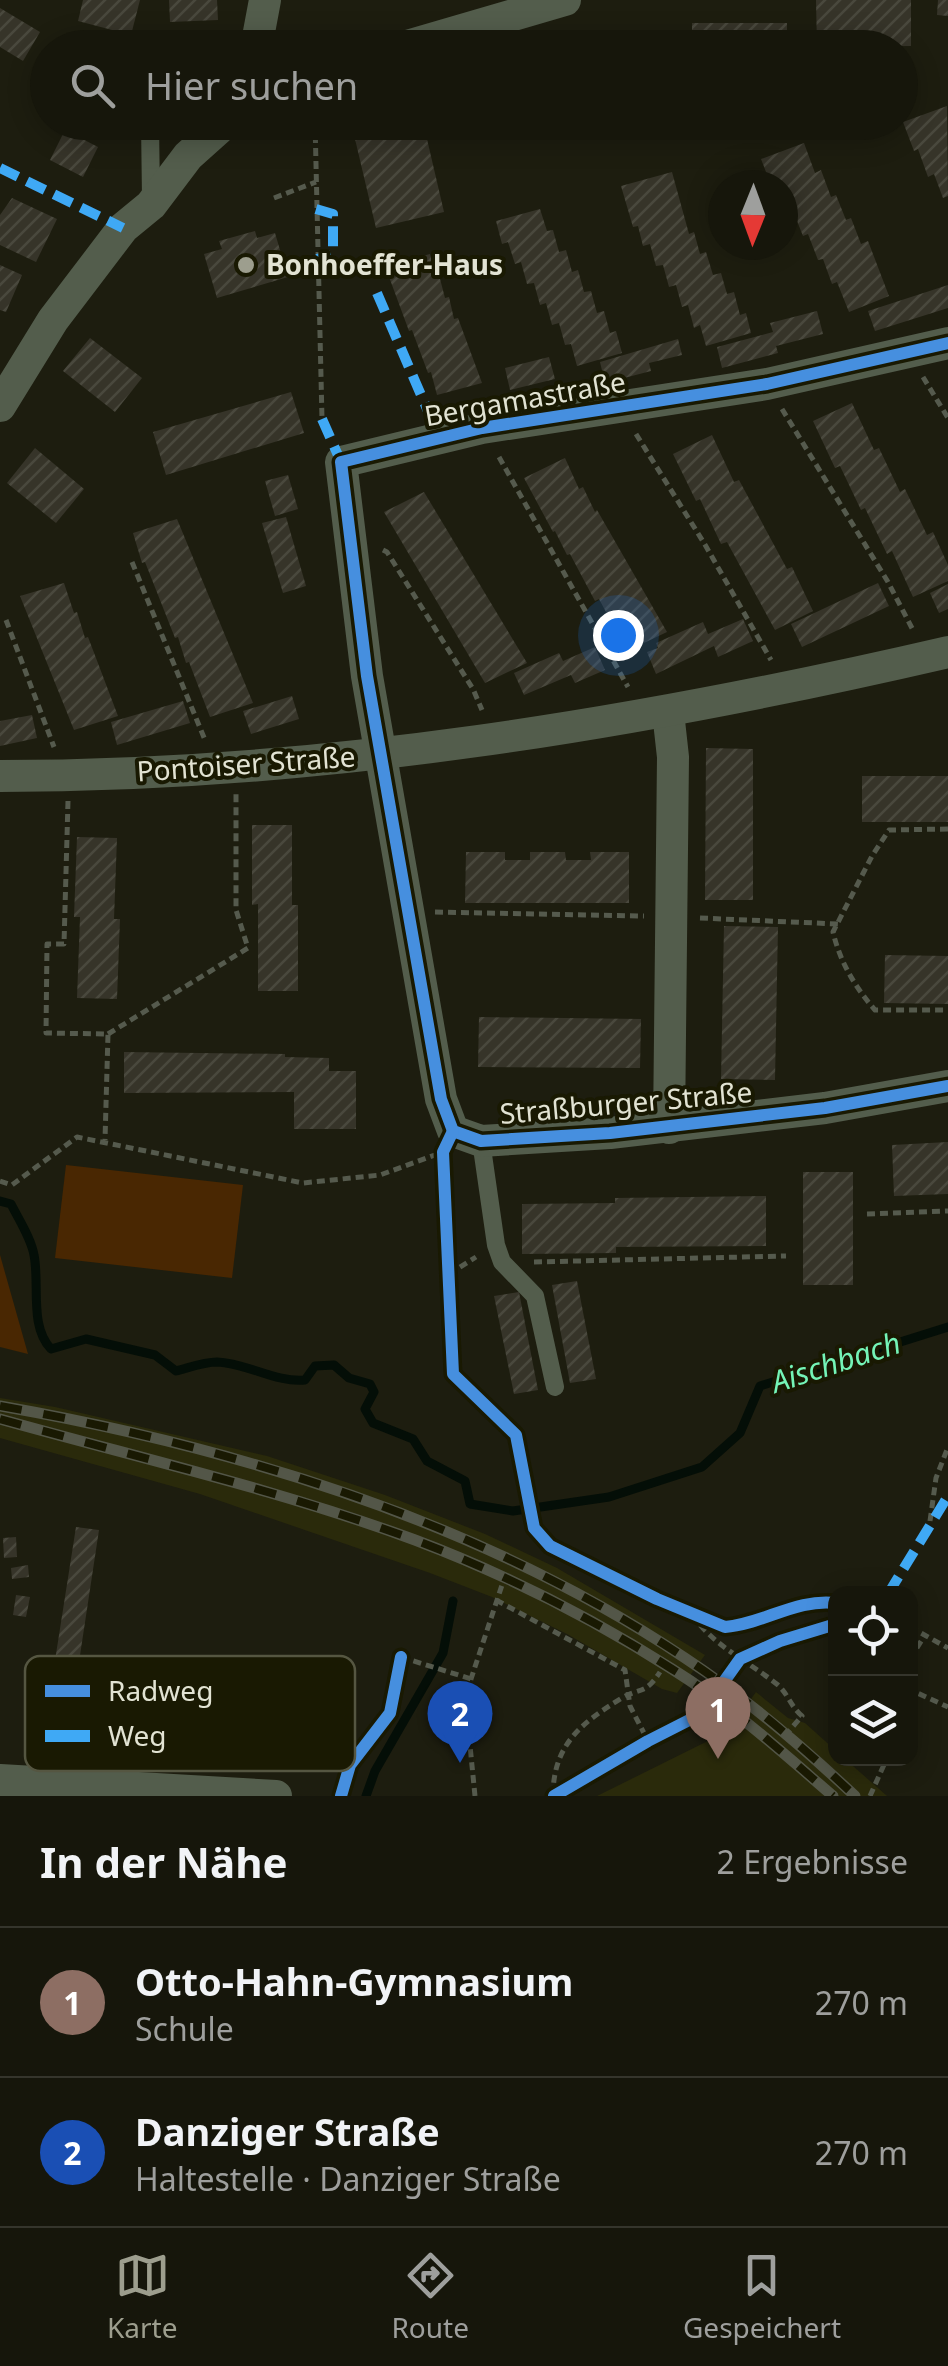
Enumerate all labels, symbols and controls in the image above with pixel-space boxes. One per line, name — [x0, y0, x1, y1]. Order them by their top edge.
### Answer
search box — [30, 30, 918, 140]
icon: search — [65, 58, 120, 113]
text: Hier suchen — [145, 59, 358, 111]
north arrow — [708, 170, 798, 260]
place label: Bonhoeffer-Haus — [266, 245, 503, 283]
marker: Bonhoeffer-Haus — [235, 254, 257, 276]
street label: Bergamastraße — [421, 362, 628, 434]
your location — [593, 610, 644, 661]
street label: Pontoiser Straße — [135, 736, 357, 790]
street label: Straßburger Straße — [498, 1072, 754, 1132]
water label: Aischbach — [764, 1321, 906, 1402]
map controls — [828, 1586, 918, 1766]
button: locate — [828, 1586, 918, 1676]
legend — [25, 1656, 355, 1771]
text: Radweg — [108, 1671, 213, 1709]
pin: 1 — [686, 1676, 750, 1759]
button: layers — [828, 1676, 918, 1766]
pin: 2 — [428, 1680, 492, 1763]
text: Weg — [108, 1716, 167, 1754]
text: In der Nähe — [40, 1833, 288, 1890]
text: 2 Ergebnisse — [717, 1840, 908, 1883]
text: Otto-Hahn-Gymnasium — [135, 1955, 573, 2007]
text: 1 — [63, 1981, 82, 2024]
text: 270 m — [815, 1981, 908, 2024]
text: Schule — [135, 2007, 234, 2050]
text: Danziger Straße — [135, 2105, 440, 2157]
text: 2 — [63, 2131, 82, 2174]
text: 270 m — [815, 2131, 908, 2174]
text: Haltestelle · Danziger Straße — [135, 2157, 561, 2200]
tab: Karte — [107, 2248, 177, 2346]
tab: Route — [391, 2248, 469, 2346]
tab: Gespeichert — [683, 2248, 841, 2346]

